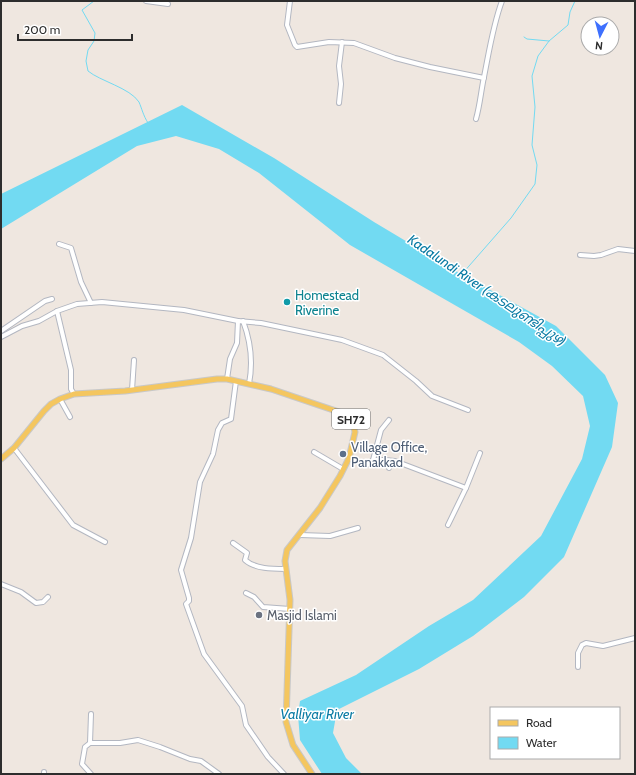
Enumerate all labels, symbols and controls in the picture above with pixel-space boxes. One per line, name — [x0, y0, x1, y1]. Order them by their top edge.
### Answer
scale bar — [18, 16, 132, 42]
north arrow — [580, 16, 620, 56]
text: 200 m — [24, 22, 60, 37]
text: N — [594, 39, 604, 53]
water label: Kadalundi River (കടലുണ്ടിപ്പുഴ) — [404, 230, 570, 351]
place label: Homestead Riverine — [295, 287, 359, 318]
marker: Homestead Riverine — [282, 297, 292, 307]
road number: SH72 — [332, 409, 370, 429]
place label: Village Office, Panakkad — [351, 439, 427, 470]
marker: Village Office, Panakkad — [338, 449, 348, 459]
place label: Masjid Islami — [267, 607, 337, 624]
marker: Masjid Islami — [254, 610, 264, 620]
water label: Valliyar River — [280, 705, 354, 723]
legend — [490, 707, 620, 759]
text: Road — [526, 715, 552, 730]
text: Water — [526, 735, 557, 750]

